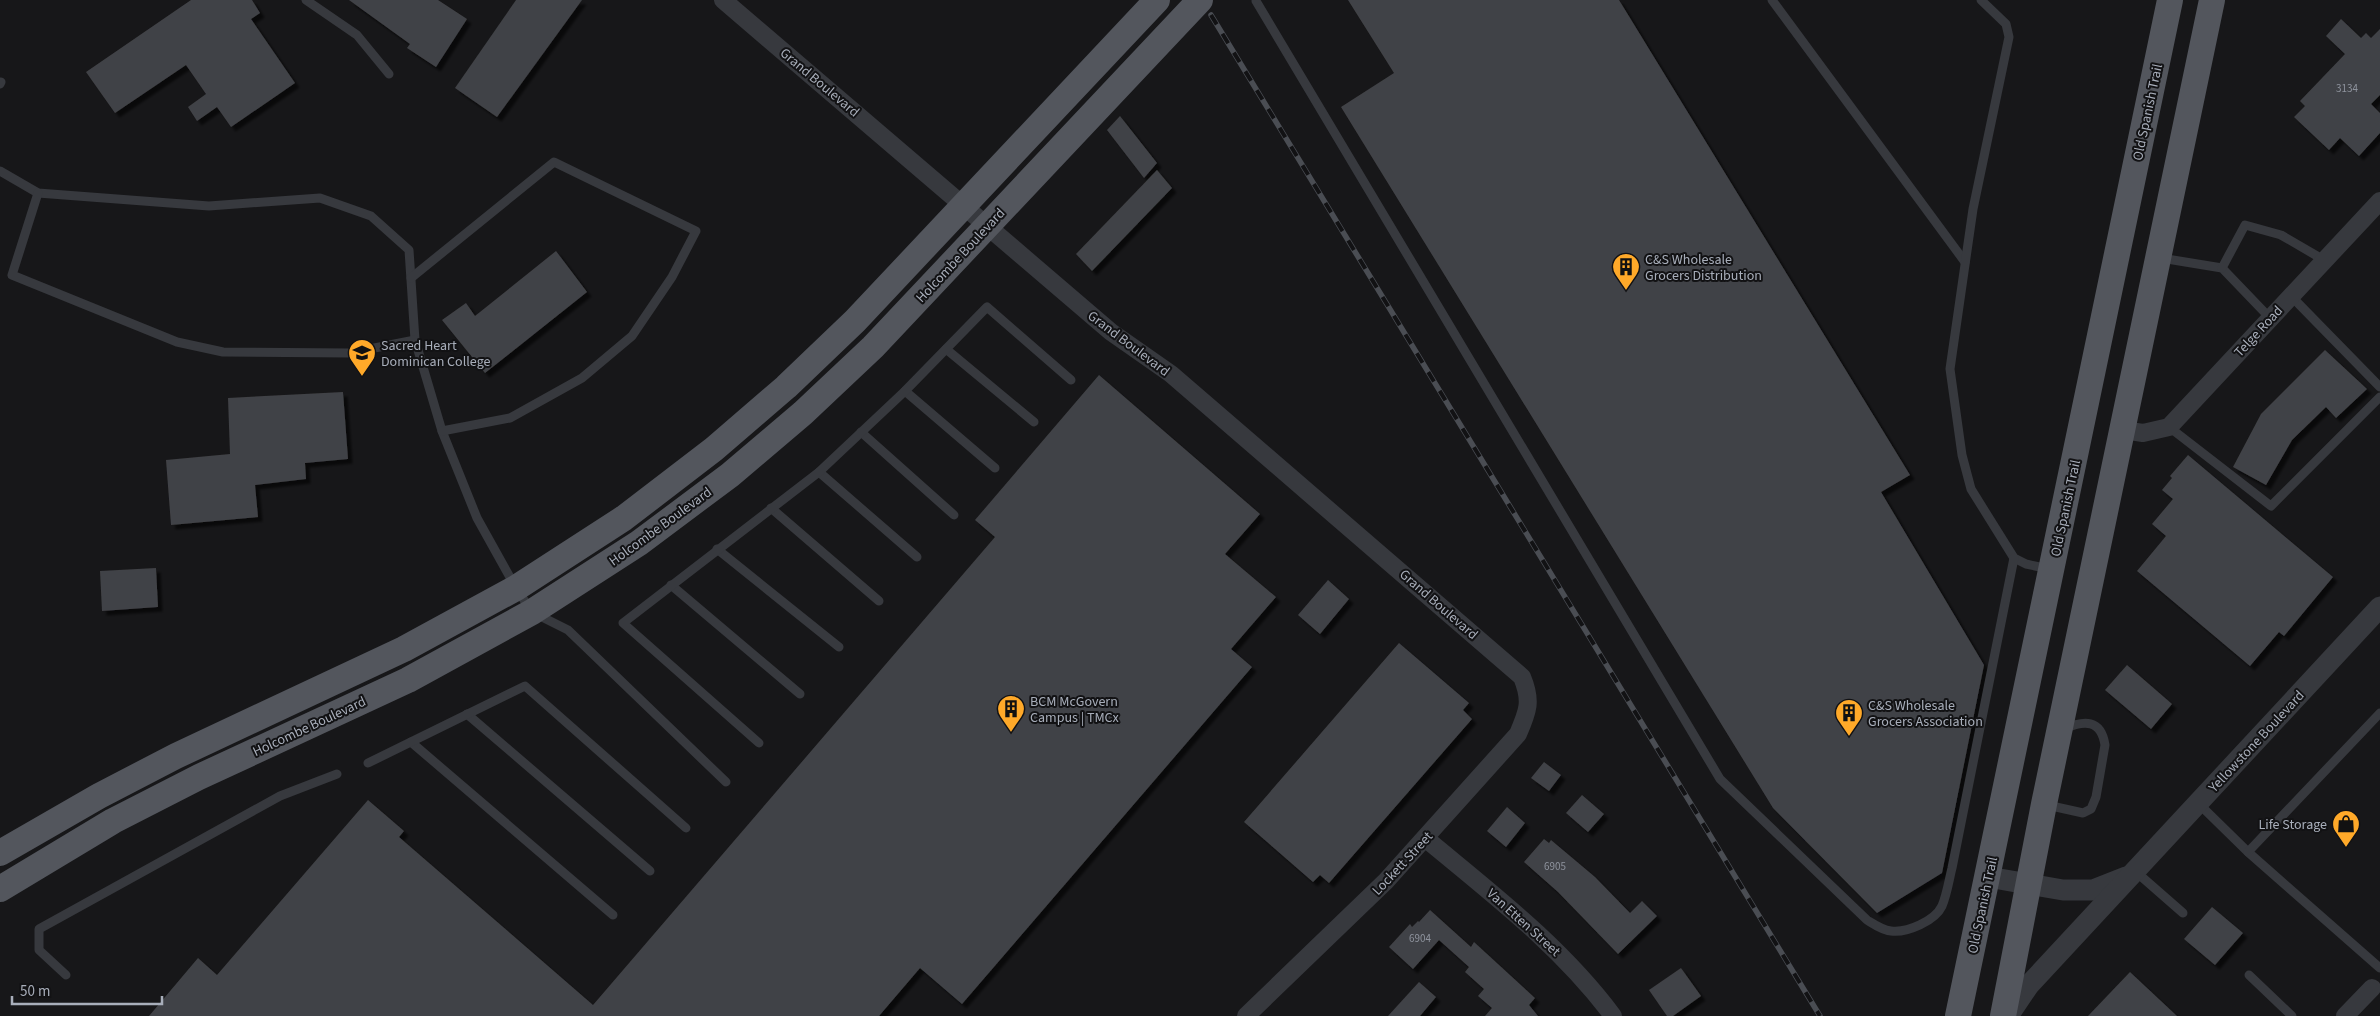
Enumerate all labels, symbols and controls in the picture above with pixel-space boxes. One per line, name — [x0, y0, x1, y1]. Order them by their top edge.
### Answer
street label: Grand Boulevard — [775, 44, 863, 122]
street label: Old Spanish Trail — [2128, 62, 2168, 162]
house number: 3134 — [2336, 81, 2358, 96]
street label: Holcombe Boulevard — [912, 204, 1010, 307]
place label: C&S Wholesale Grocers Distribution — [1645, 250, 1762, 286]
building icon: C&S Wholesale Grocers Distribution — [1611, 252, 1641, 291]
street label: Telge Road — [2230, 302, 2288, 362]
street label: Grand Boulevard — [1083, 306, 1174, 381]
place label: Sacred Heart Dominican College — [381, 336, 490, 372]
school or university icon: Sacred Heart Dominican College — [347, 338, 377, 377]
street label: Old Spanish Trail — [2046, 458, 2086, 558]
street label: Holcombe Boulevard — [605, 483, 716, 571]
street label: Grand Boulevard — [1395, 565, 1482, 645]
street label: Yellowstone Boulevard — [2203, 686, 2309, 798]
street label: Holcombe Boulevard — [250, 692, 369, 762]
place label: BCM McGovern Campus | TMCx — [1030, 692, 1120, 728]
building icon: BCM McGovern Campus | TMCx — [996, 694, 1026, 733]
place label: C&S Wholesale Grocers Association — [1868, 696, 1983, 732]
building icon: C&S Wholesale Grocers Association — [1834, 698, 1864, 737]
shop icon: Life Storage — [2331, 809, 2361, 848]
place label: Life Storage — [2258, 815, 2327, 835]
street label: Lockett Street — [1368, 827, 1438, 900]
street label: Old Spanish Trail — [1963, 855, 2003, 955]
house number: 6905 — [1544, 859, 1566, 874]
street label: Van Etten Street — [1482, 884, 1565, 961]
house number: 6904 — [1409, 931, 1431, 946]
scale bar — [12, 974, 162, 1006]
text: 50 m — [20, 981, 50, 1002]

